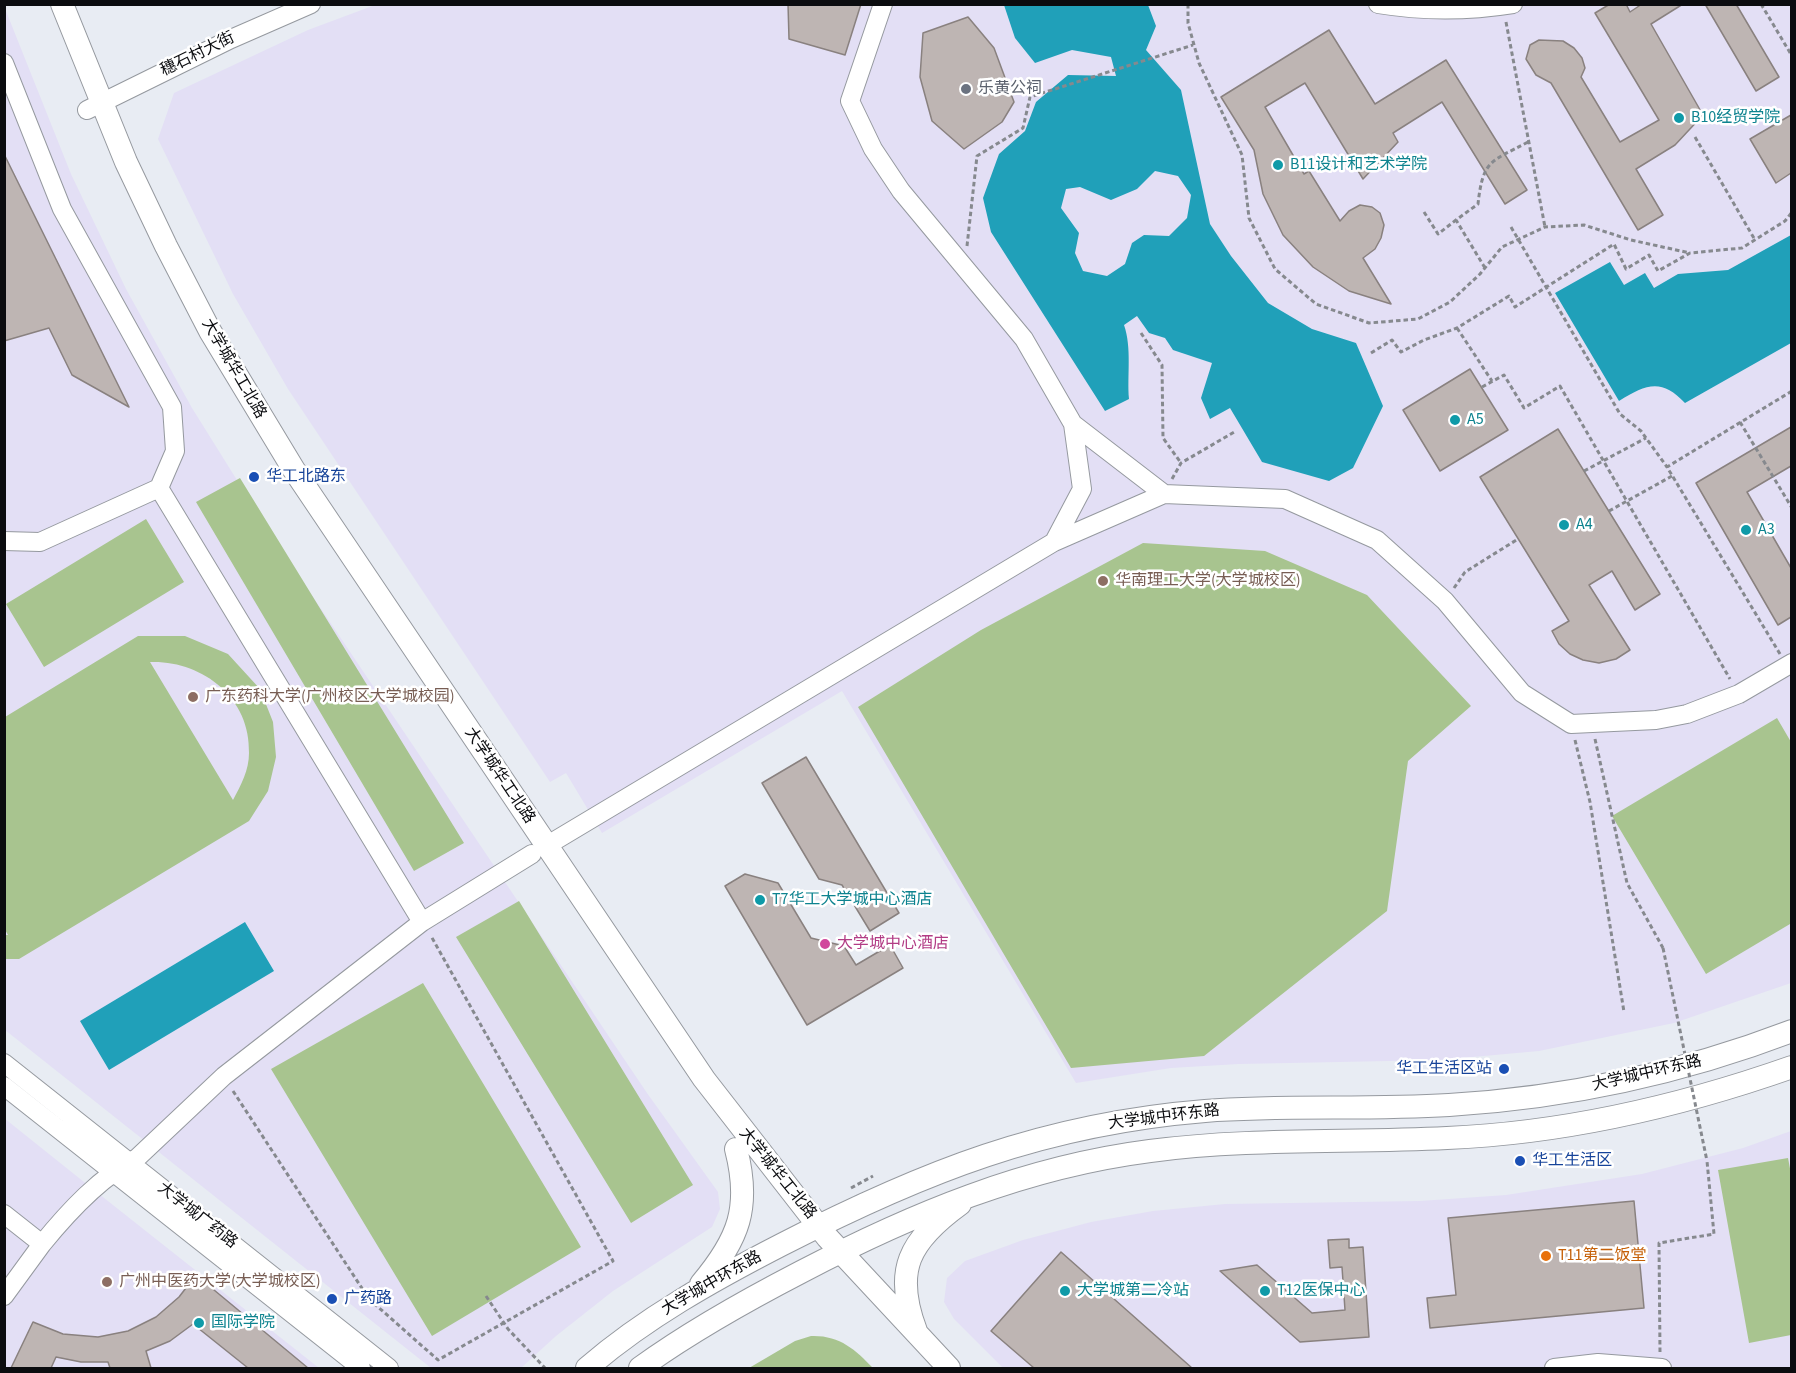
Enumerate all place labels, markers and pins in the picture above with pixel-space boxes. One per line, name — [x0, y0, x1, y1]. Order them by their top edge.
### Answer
place label: 乐黄公祠 — [978, 79, 1042, 99]
marker: 乐黄公祠 — [959, 82, 973, 96]
place label: B10经贸学院 — [1691, 108, 1780, 128]
marker: B10经贸学院 — [1672, 111, 1686, 125]
place label: B11设计和艺术学院 — [1290, 155, 1427, 175]
marker: B11设计和艺术学院 — [1271, 158, 1285, 172]
place label: A5 — [1467, 410, 1484, 430]
marker: A5 — [1448, 413, 1462, 427]
place label: 华工北路东 — [266, 467, 346, 487]
marker: 华工北路东 — [247, 470, 261, 484]
place label: A4 — [1576, 515, 1593, 535]
marker: A4 — [1557, 518, 1571, 532]
place label: A3 — [1758, 520, 1775, 540]
marker: A3 — [1739, 523, 1753, 537]
place label: 华南理工大学(大学城校区) — [1115, 571, 1301, 591]
marker: 华南理工大学(大学城校区) — [1096, 574, 1110, 588]
place label: 广东药科大学(广州校区大学城校园) — [205, 687, 455, 707]
marker: 广东药科大学(广州校区大学城校园) — [186, 690, 200, 704]
place label: T7华工大学城中心酒店 — [772, 890, 933, 910]
marker: T7华工大学城中心酒店 — [753, 893, 767, 907]
place label: 大学城中心酒店 — [837, 934, 949, 954]
marker: 大学城中心酒店 — [818, 937, 832, 951]
place label: 华工生活区站 — [1396, 1059, 1492, 1079]
marker: 华工生活区站 — [1497, 1062, 1511, 1076]
place label: 华工生活区 — [1532, 1151, 1612, 1171]
marker: 华工生活区 — [1513, 1154, 1527, 1168]
place label: T11第二饭堂 — [1558, 1246, 1646, 1266]
marker: T11第二饭堂 — [1539, 1249, 1553, 1263]
place label: 广州中医药大学(大学城校区) — [119, 1272, 321, 1292]
marker: 广州中医药大学(大学城校区) — [100, 1275, 114, 1289]
place label: 大学城第二冷站 — [1077, 1281, 1189, 1301]
place label: T12医保中心 — [1277, 1281, 1365, 1301]
marker: 大学城第二冷站 — [1058, 1284, 1072, 1298]
marker: T12医保中心 — [1258, 1284, 1272, 1298]
place label: 广药路 — [344, 1289, 392, 1309]
marker: 广药路 — [325, 1292, 339, 1306]
place label: 国际学院 — [211, 1313, 275, 1333]
marker: 国际学院 — [192, 1316, 206, 1330]

